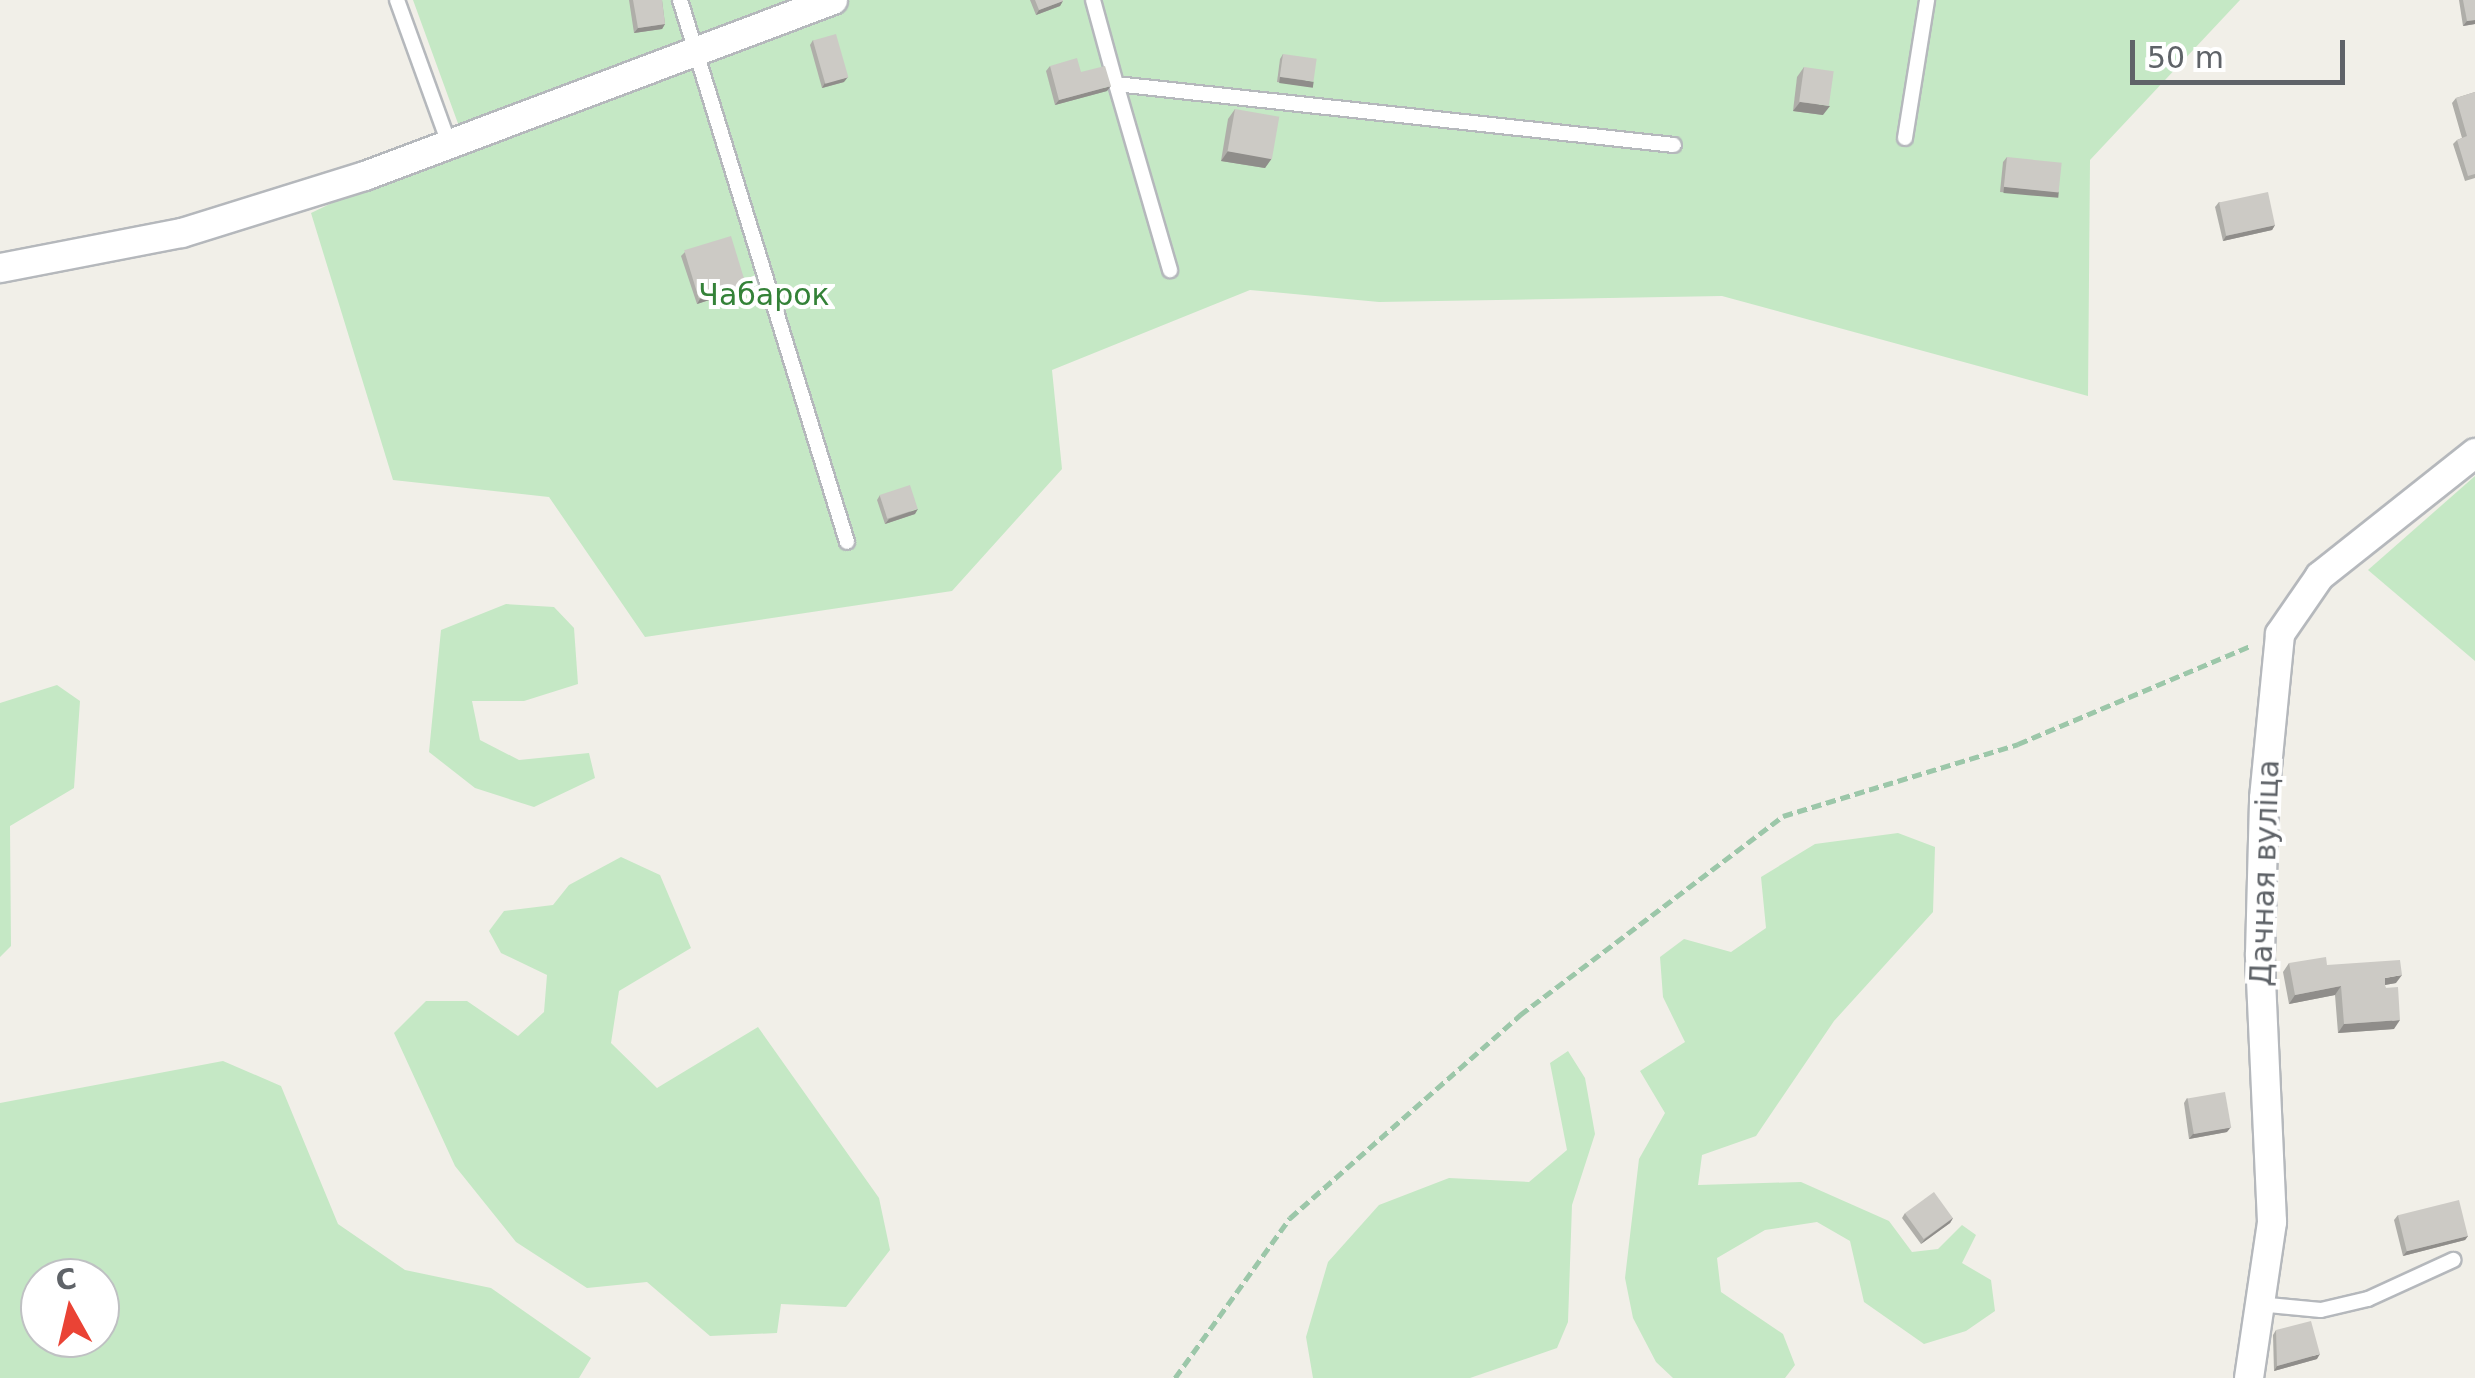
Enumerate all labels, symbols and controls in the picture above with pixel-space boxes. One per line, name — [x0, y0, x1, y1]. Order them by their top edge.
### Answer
scale bar — [2135, 20, 2350, 82]
text: 50 m — [2147, 40, 2224, 75]
park label: Чабарок — [698, 277, 830, 313]
street label: Дачная вуліца — [2243, 759, 2287, 987]
north arrow — [20, 1258, 120, 1358]
text: С — [54, 1262, 79, 1298]

